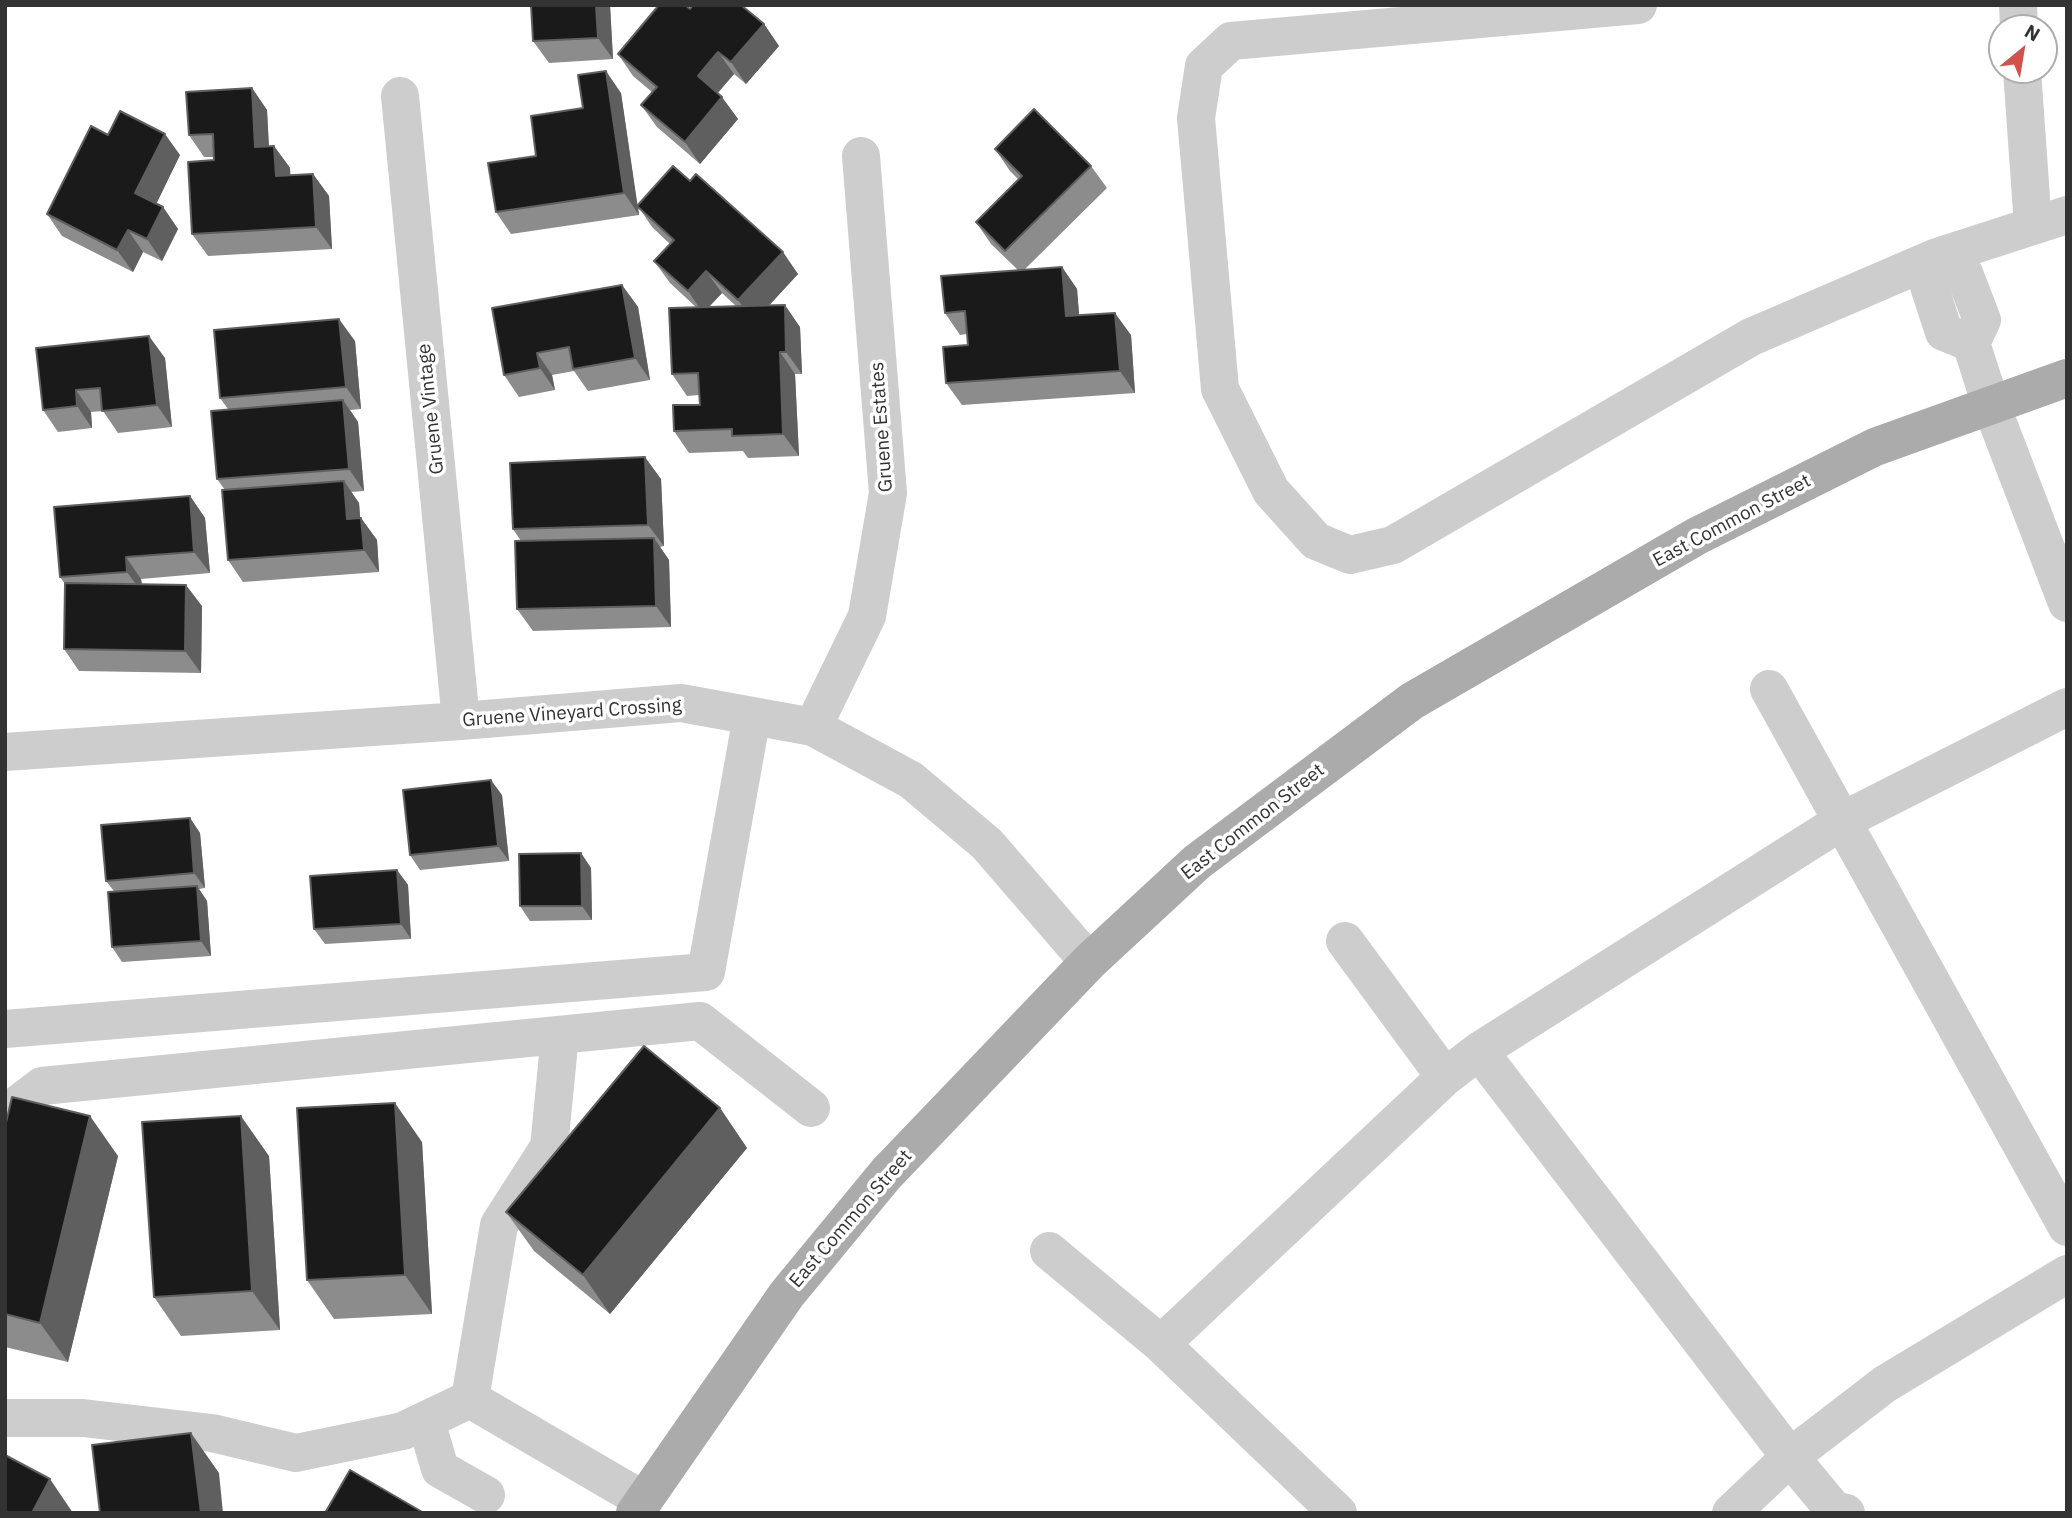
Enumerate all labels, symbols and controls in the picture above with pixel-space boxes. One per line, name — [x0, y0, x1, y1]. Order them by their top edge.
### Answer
north arrow — [1988, 14, 2058, 84]
text: N — [2021, 19, 2044, 46]
street label: Gruene Vintage — [413, 342, 449, 476]
street label: Gruene Estates — [866, 361, 898, 493]
street label: East Common Street — [1649, 470, 1815, 572]
street label: Gruene Vineyard Crossing — [462, 694, 682, 732]
street label: East Common Street — [1177, 759, 1329, 885]
street label: East Common Street — [785, 1145, 917, 1293]

